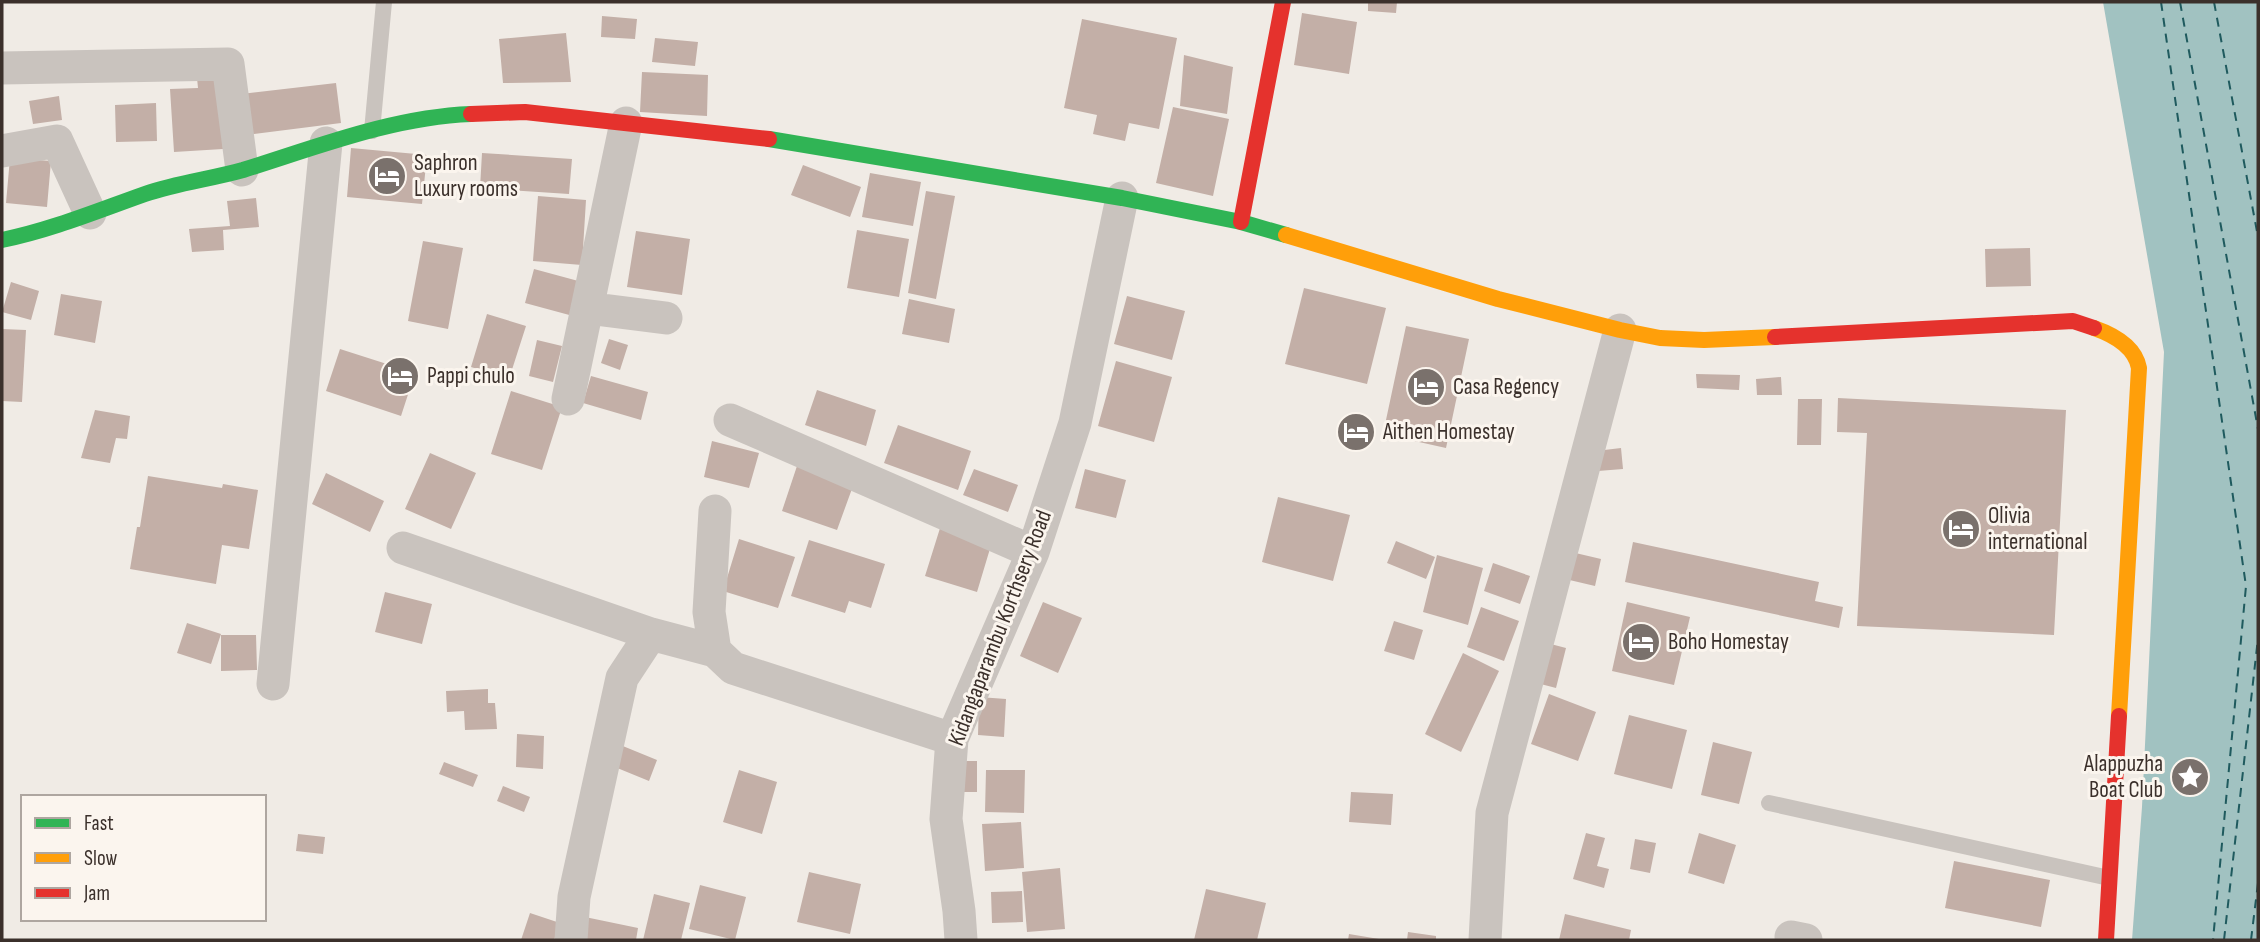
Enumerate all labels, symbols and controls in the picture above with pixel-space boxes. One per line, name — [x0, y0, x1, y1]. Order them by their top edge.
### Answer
place label: Saphron Luxury rooms — [414, 149, 518, 203]
hotel icon: Saphron Luxury rooms — [366, 155, 408, 197]
hotel icon: Pappi chulo — [379, 355, 421, 397]
place label: Pappi chulo — [427, 362, 515, 390]
hotel icon: Casa Regency — [1405, 366, 1447, 408]
place label: Casa Regency — [1453, 373, 1559, 401]
hotel icon: Aithen Homestay — [1335, 411, 1377, 453]
place label: Aithen Homestay — [1382, 418, 1515, 446]
place label: Olivia international — [1988, 502, 2087, 556]
street label: Kidangaparambu Korthsery Road — [942, 506, 1058, 750]
hotel icon: Olivia international — [1940, 508, 1982, 550]
hotel icon: Boho Homestay — [1620, 621, 1662, 663]
place label: Boho Homestay — [1668, 628, 1789, 656]
place label: Alappuzha Boat Club — [2083, 750, 2163, 804]
place icon: Alappuzha Boat Club — [2169, 756, 2211, 798]
legend — [21, 795, 266, 921]
text: Fast — [84, 811, 114, 836]
text: Slow — [84, 846, 118, 871]
text: Jam — [83, 881, 110, 906]

